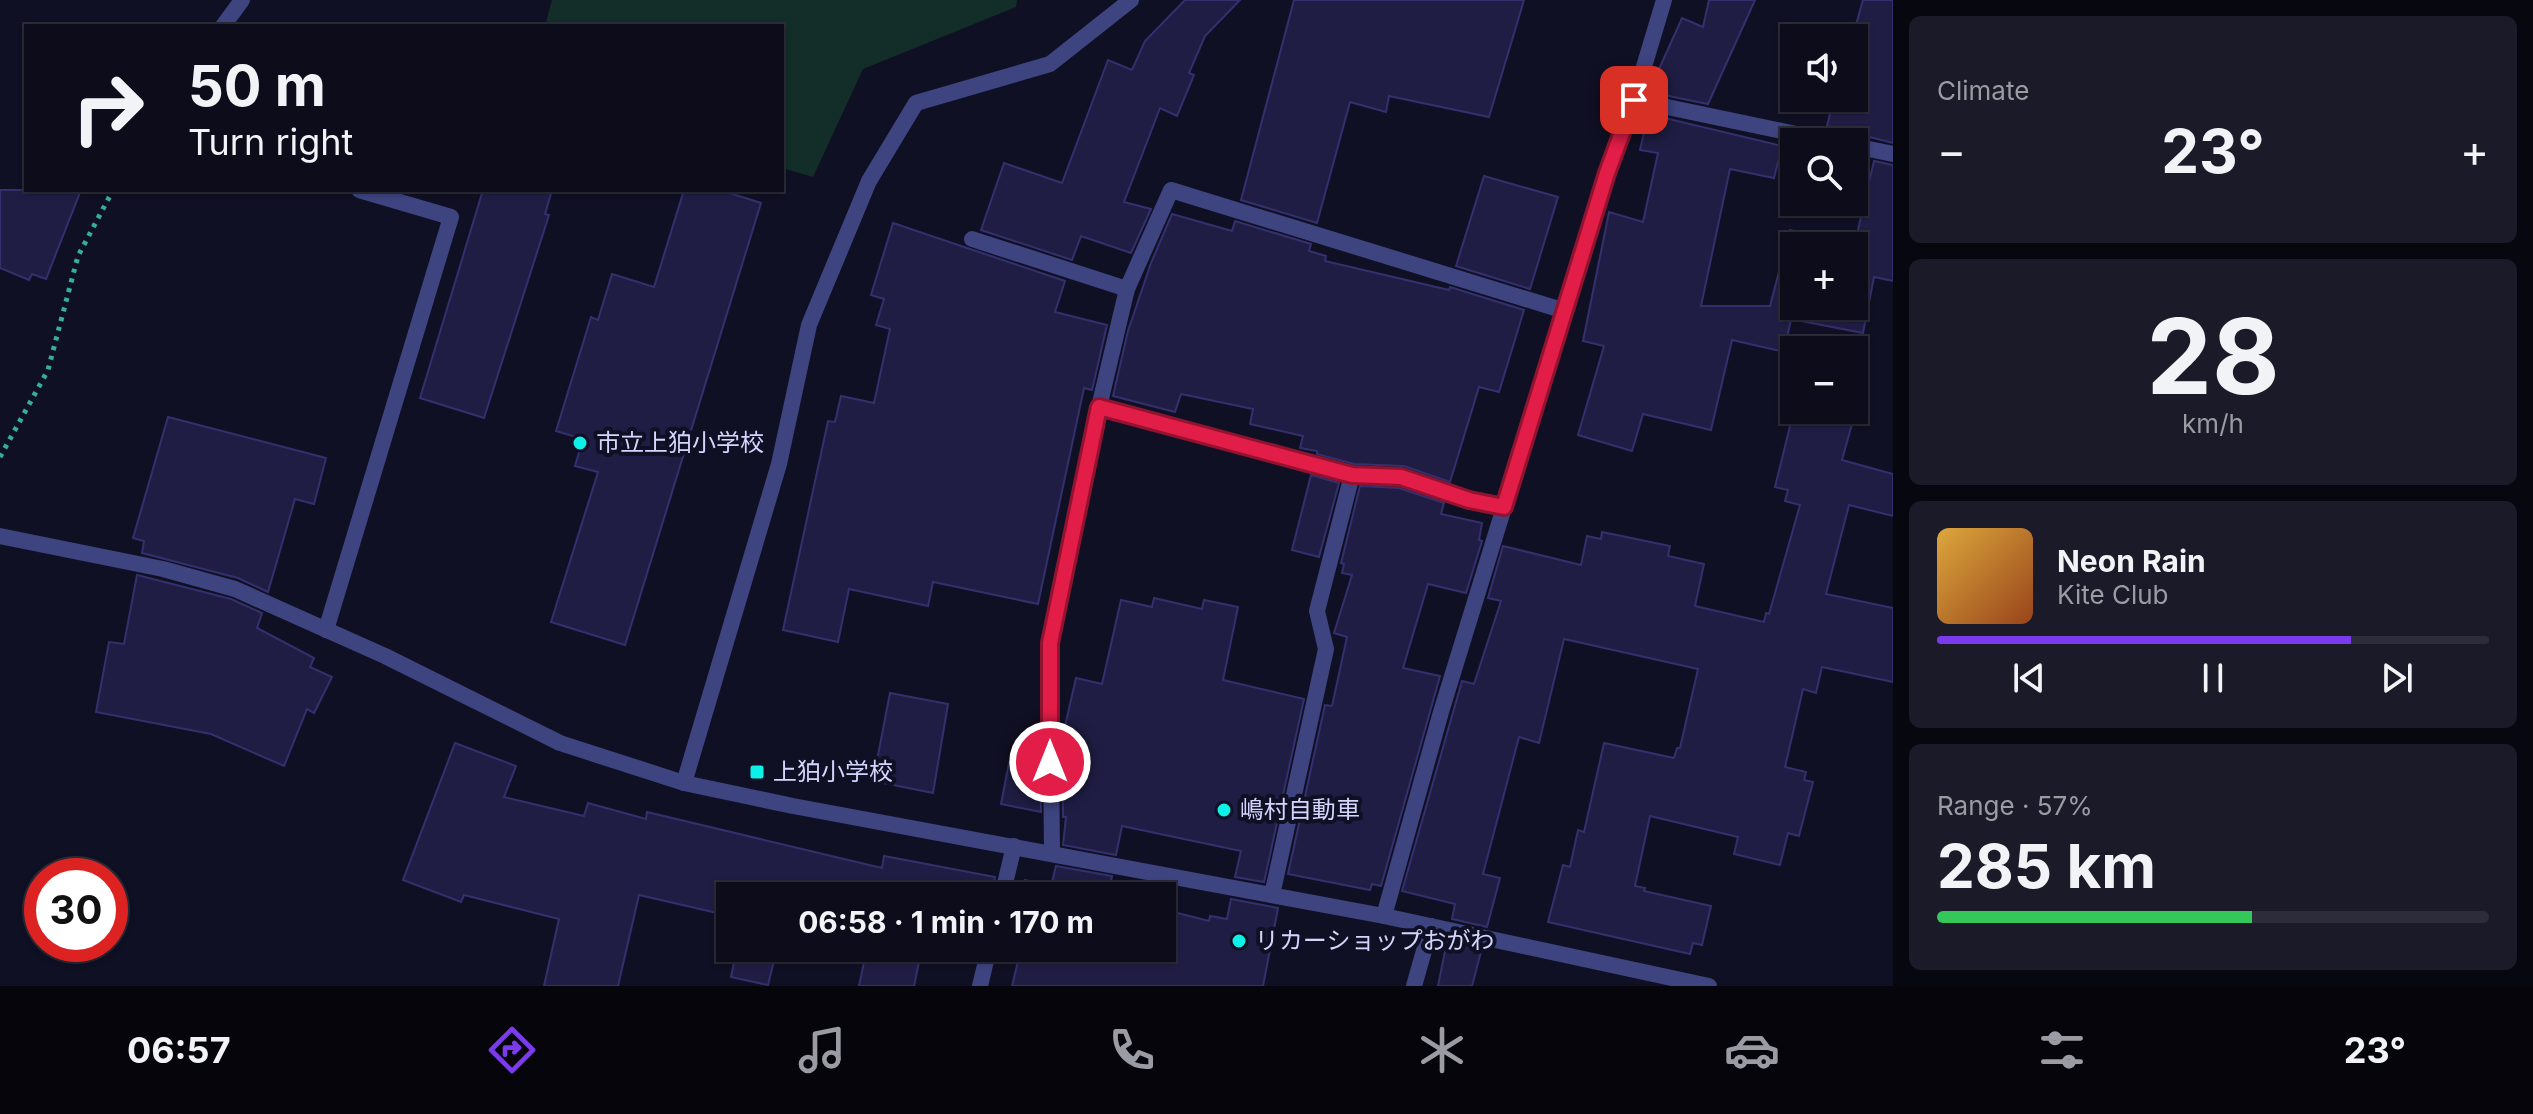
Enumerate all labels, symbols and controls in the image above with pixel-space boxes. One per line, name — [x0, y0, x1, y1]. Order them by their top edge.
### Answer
map controls — [1780, 24, 1868, 424]
button: sound — [1780, 24, 1868, 112]
text: 50 m — [188, 52, 326, 120]
icon: right — [56, 56, 160, 160]
pin — [1600, 66, 1668, 134]
text: Climate — [1937, 75, 2029, 106]
icon: arrive — [1612, 78, 1656, 122]
text: 23° — [2161, 115, 2265, 187]
text: Turn right — [188, 120, 353, 164]
text: − — [1937, 124, 1966, 178]
text: + — [2460, 124, 2489, 178]
button: search — [1780, 128, 1868, 216]
button: + — [1780, 232, 1868, 320]
text: 28 — [2146, 293, 2280, 419]
button: − — [1780, 336, 1868, 424]
text: km/h — [2182, 408, 2244, 439]
place label: 市立上狛小学校 — [596, 428, 764, 457]
marker: 市立上狛小学校 — [571, 434, 589, 452]
text: Neon Rain — [2057, 543, 2206, 579]
text: Kite Club — [2057, 579, 2168, 610]
icon: previous — [2007, 656, 2051, 700]
icon: pause — [2191, 656, 2235, 700]
icon: next — [2375, 656, 2419, 700]
position arrow — [1008, 720, 1092, 804]
place label: 上狛小学校 — [773, 757, 893, 786]
marker: 上狛小学校 — [748, 763, 766, 781]
text: Range · 57% — [1937, 790, 2093, 821]
place label: 嶋村自動車 — [1240, 795, 1360, 824]
marker: 嶋村自動車 — [1215, 801, 1233, 819]
text: 285 km — [1937, 830, 2156, 902]
speed limit sign: 30 — [24, 858, 128, 962]
text: 06:58 · 1 min · 170 m — [798, 904, 1094, 940]
place label: リカーショップおがわ — [1255, 926, 1495, 955]
marker: リカーショップおがわ — [1230, 932, 1248, 950]
icon: directions — [484, 1022, 540, 1078]
icon: music — [794, 1022, 850, 1078]
icon: phone — [1104, 1022, 1160, 1078]
icon: climate — [1414, 1022, 1470, 1078]
icon: car — [1724, 1022, 1780, 1078]
icon: filters — [2034, 1022, 2090, 1078]
text: 06:57 — [127, 1028, 231, 1072]
text: 23° — [2344, 1028, 2406, 1072]

